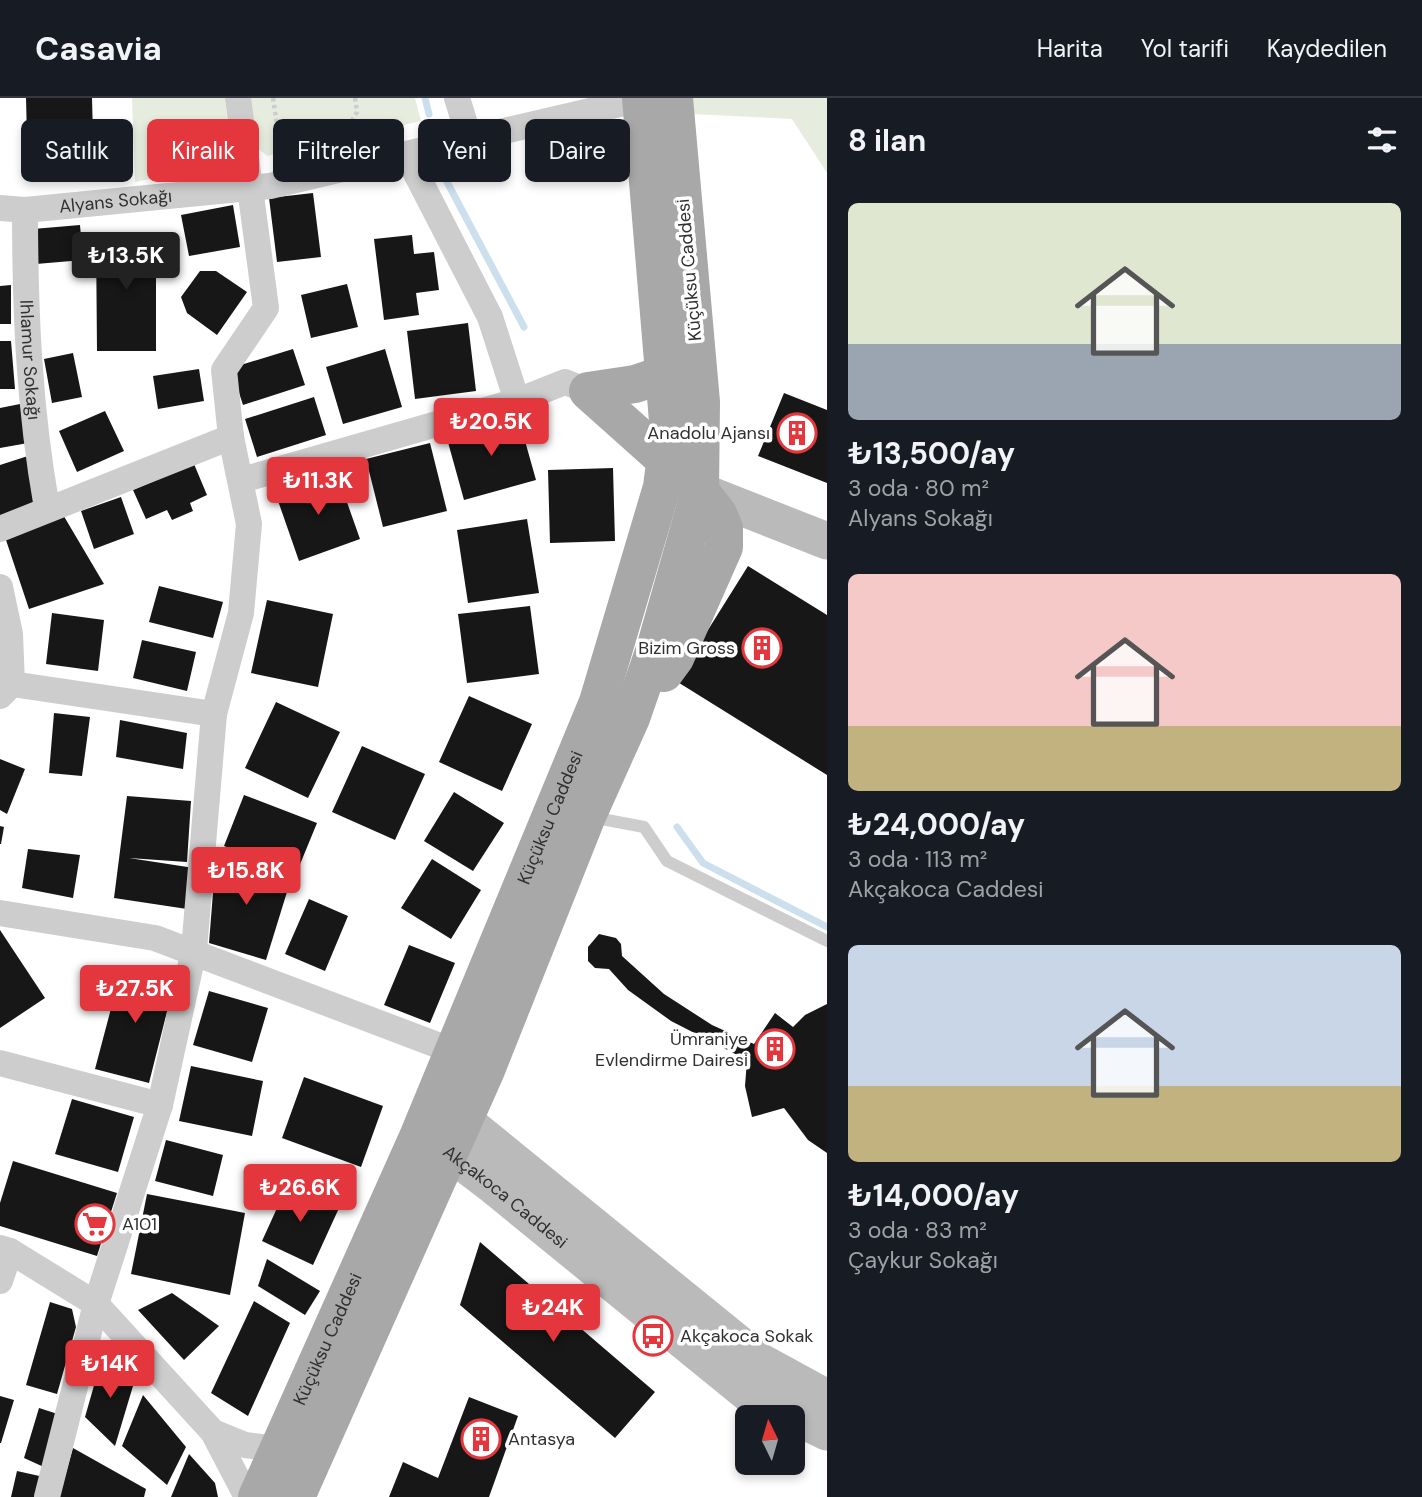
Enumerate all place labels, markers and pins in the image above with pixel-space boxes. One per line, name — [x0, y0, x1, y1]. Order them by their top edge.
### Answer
pin: ₺13.5K — [69, 232, 183, 292]
pin: ₺20.5K — [434, 398, 548, 458]
building icon: Anadolu Ajansı — [776, 412, 818, 454]
place label: Anadolu Ajansı — [647, 421, 770, 445]
pin: ₺11.3K — [261, 458, 375, 517]
building icon: Bizim Gross — [741, 627, 783, 669]
place label: Bizim Gross — [638, 636, 735, 660]
pin: ₺15.8K — [189, 848, 303, 907]
pin: ₺27.5K — [78, 965, 192, 1025]
place label: Ümraniye Evlendirme Dairesi — [595, 1027, 748, 1072]
building icon: Ümraniye Evlendirme Dairesi — [754, 1028, 796, 1070]
pin: ₺26.6K — [243, 1164, 357, 1224]
supermarket icon: A101 — [74, 1203, 116, 1245]
place label: A101 — [122, 1212, 157, 1236]
pin: ₺24K — [512, 1284, 594, 1344]
bus stop icon: Akçakoca Sokak — [632, 1315, 674, 1357]
place label: Akçakoca Sokak — [680, 1324, 813, 1348]
pin: ₺14K — [69, 1340, 151, 1400]
building icon: Antasya — [460, 1418, 502, 1460]
place label: Antasya — [508, 1427, 575, 1451]

